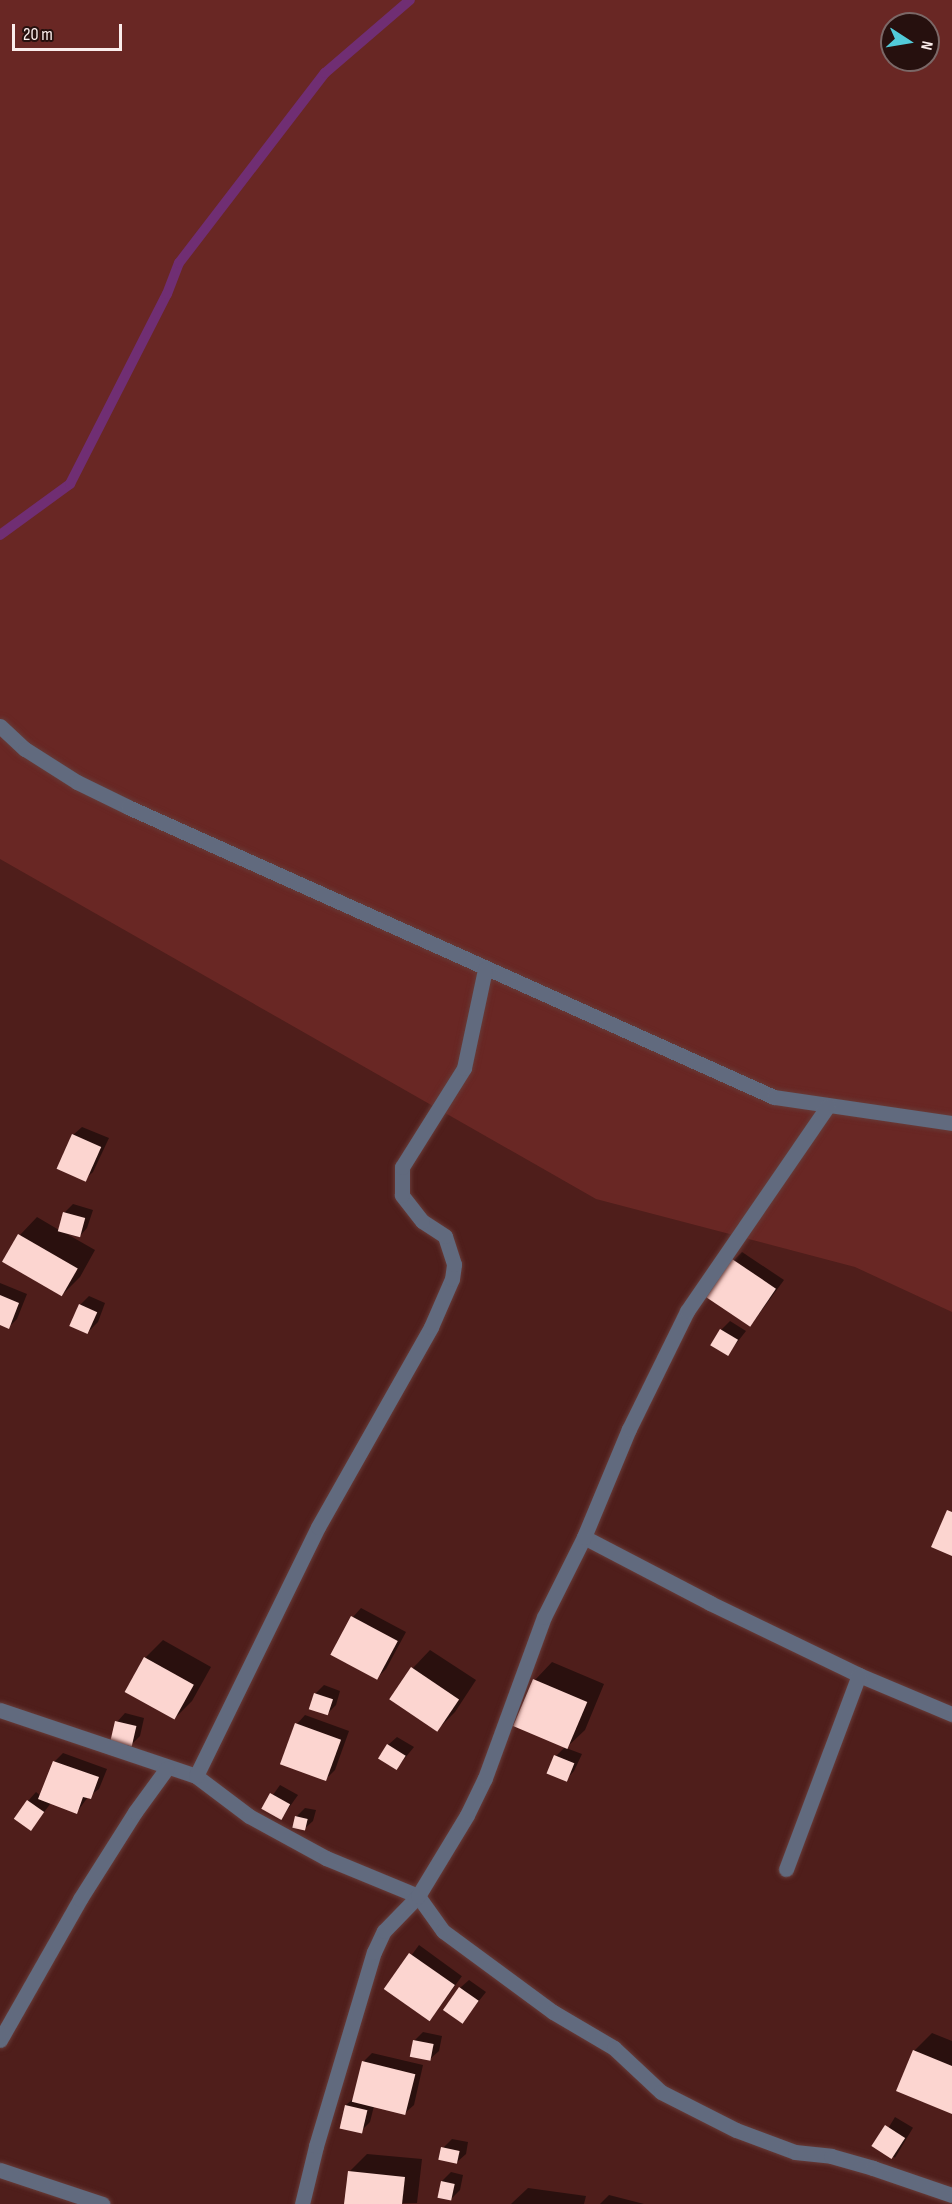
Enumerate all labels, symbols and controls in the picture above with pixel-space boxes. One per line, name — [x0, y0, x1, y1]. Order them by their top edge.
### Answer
scale bar — [15, 12, 124, 50]
north arrow — [880, 12, 940, 72]
text: 20 m — [23, 24, 53, 45]
text: N — [916, 39, 936, 52]

